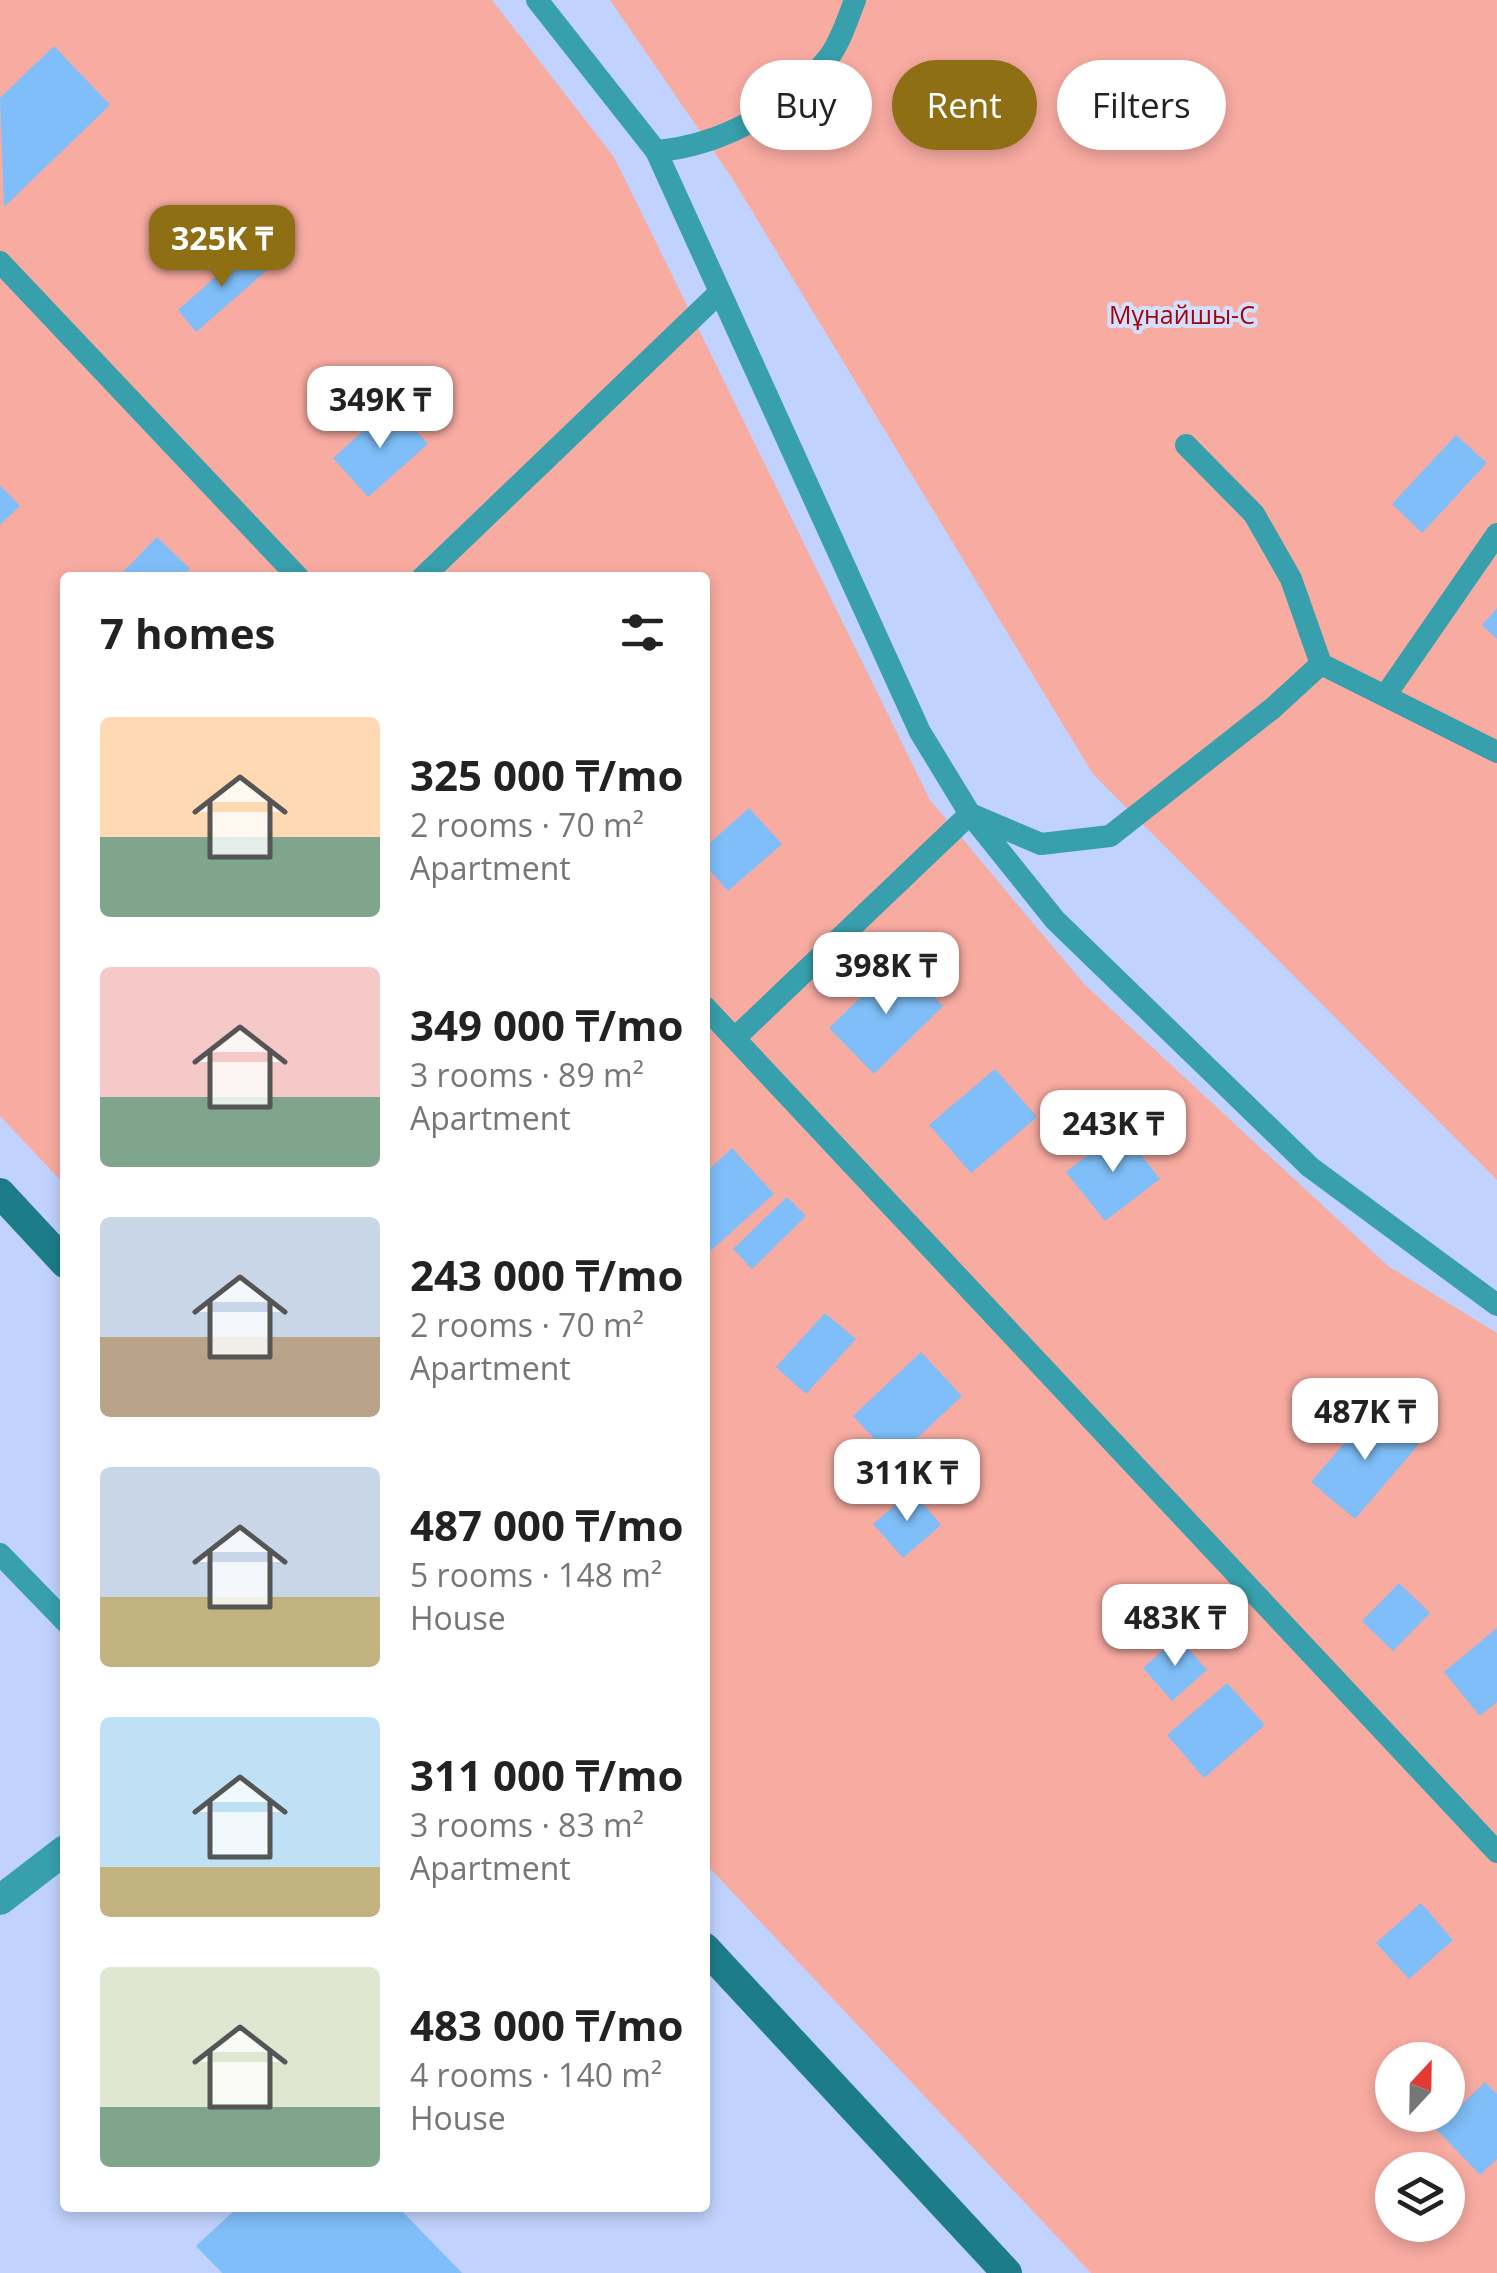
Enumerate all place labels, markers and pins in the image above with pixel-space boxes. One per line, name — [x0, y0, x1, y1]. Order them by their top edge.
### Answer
pin: 325K ₸ — [141, 205, 303, 290]
pin: 349K ₸ — [299, 366, 461, 451]
pin: 398K ₸ — [805, 932, 967, 1017]
pin: 243K ₸ — [1032, 1090, 1194, 1175]
pin: 487K ₸ — [1284, 1378, 1446, 1463]
pin: 311K ₸ — [826, 1439, 988, 1524]
pin: 483K ₸ — [1094, 1584, 1256, 1669]

